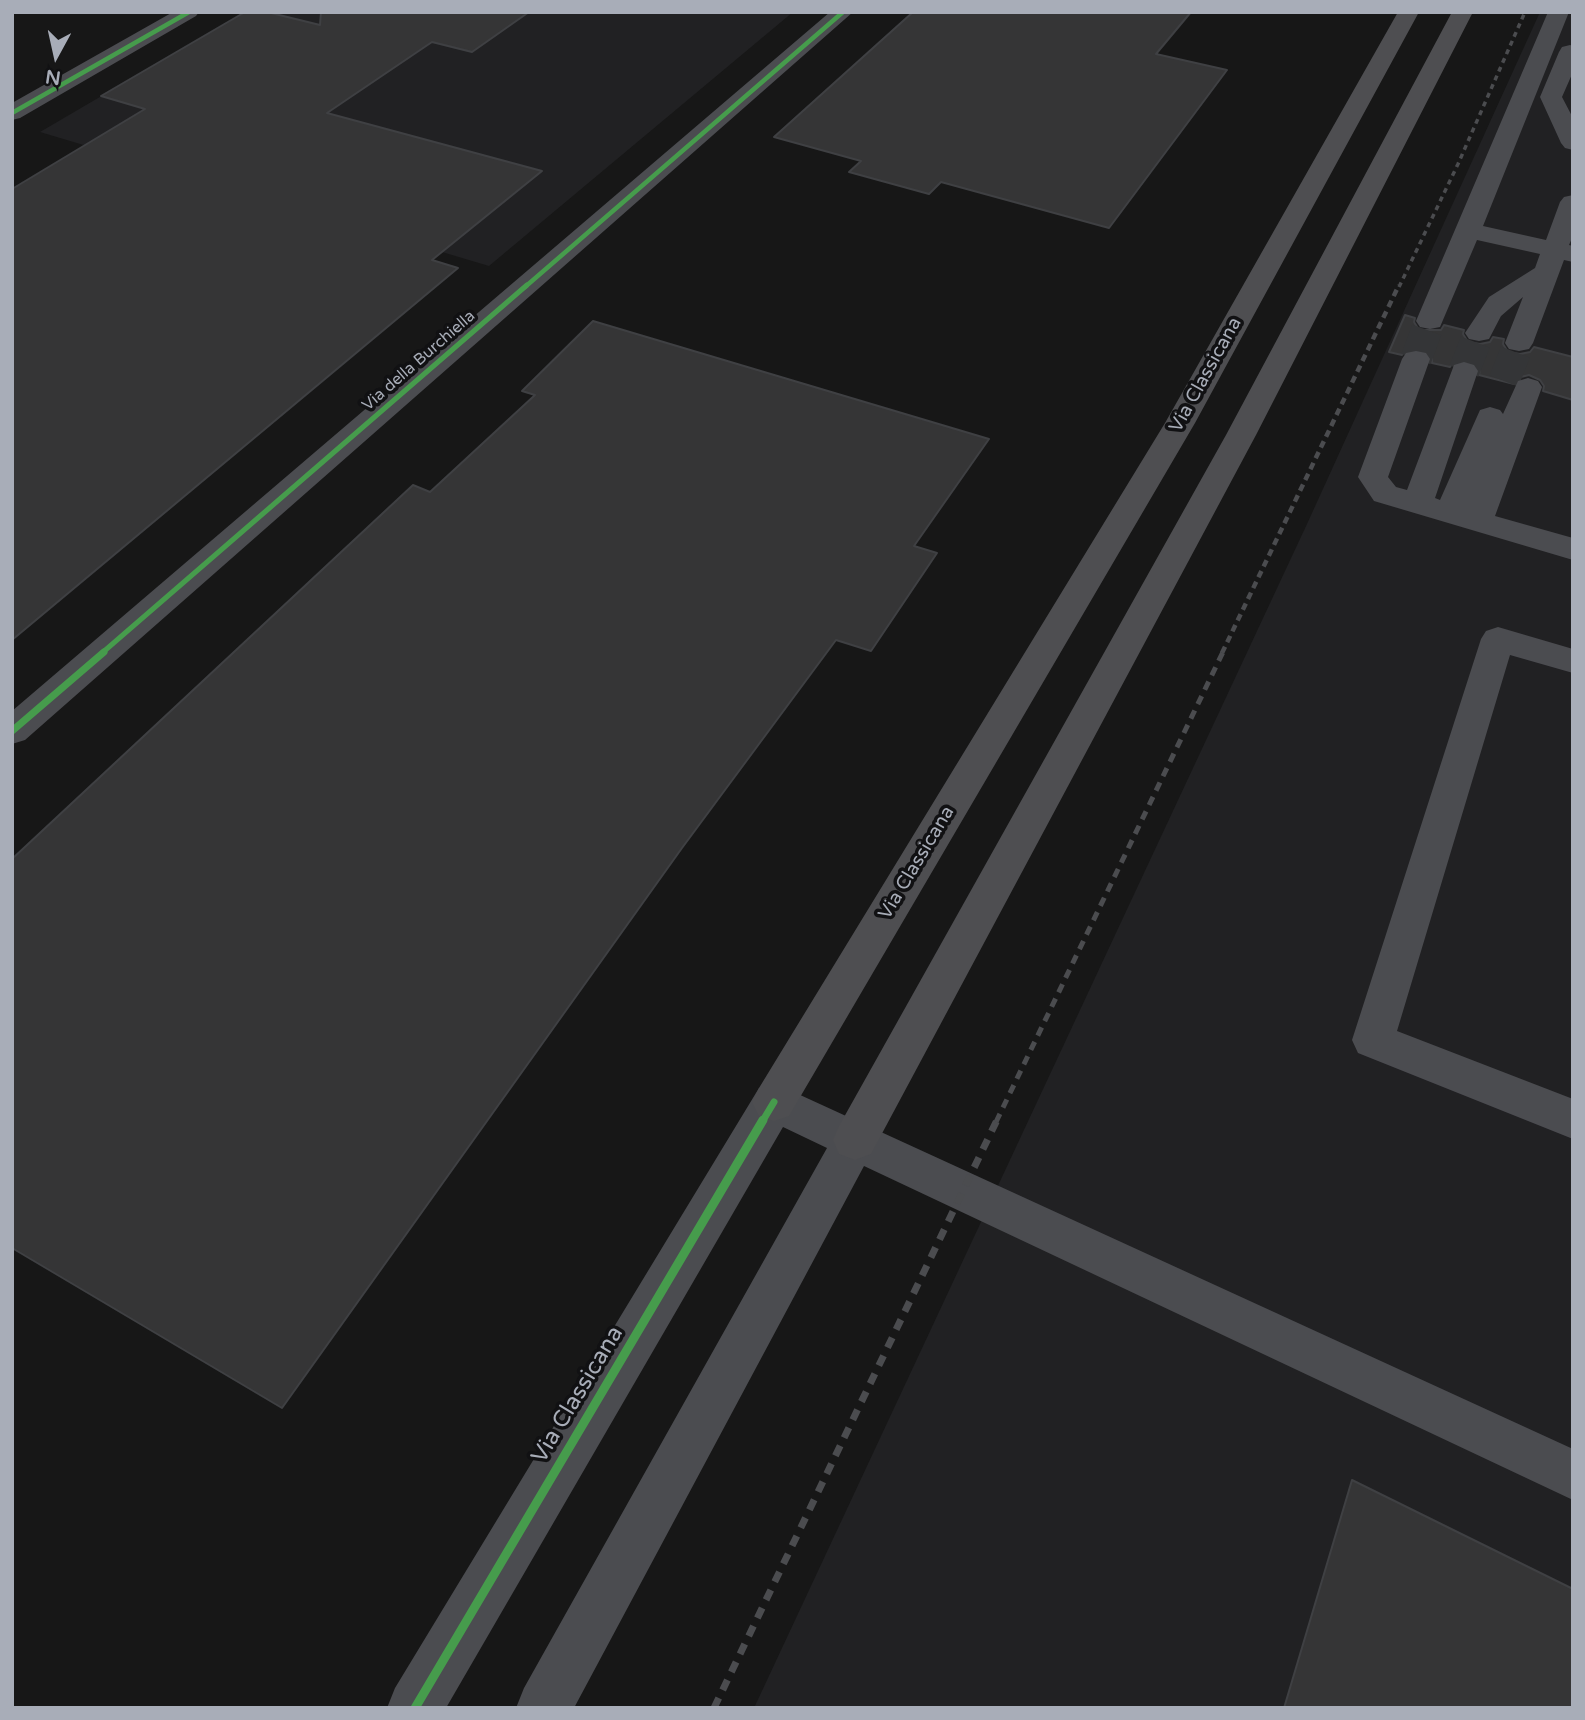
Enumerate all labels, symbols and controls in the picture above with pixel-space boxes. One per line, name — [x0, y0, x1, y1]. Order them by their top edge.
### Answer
north arrow — [21, 21, 91, 91]
text: N — [44, 65, 62, 89]
street label: Via della Burchiella — [359, 307, 479, 415]
street label: Via Classicana — [1165, 314, 1247, 436]
street label: Via Classicana — [874, 802, 960, 924]
street label: Via Classicana — [526, 1321, 630, 1469]

